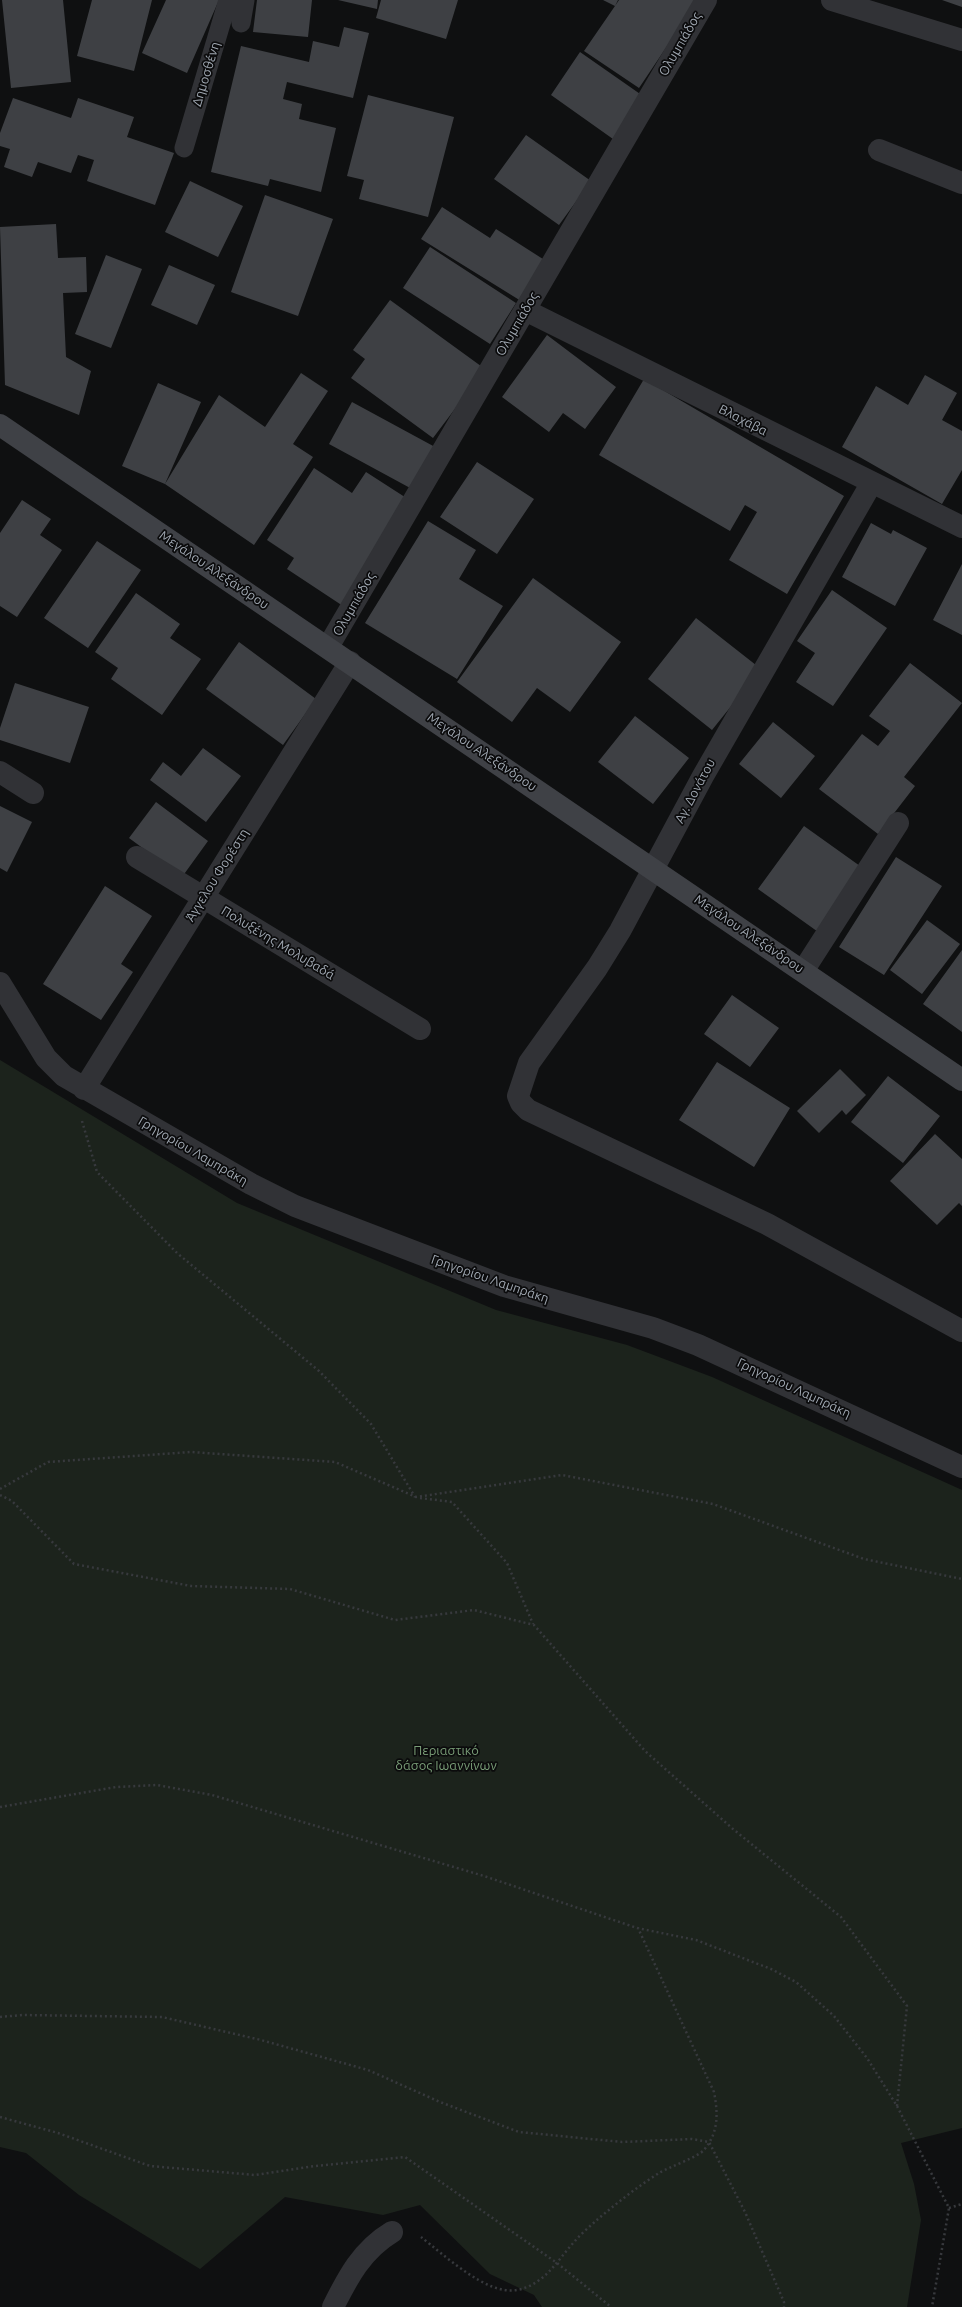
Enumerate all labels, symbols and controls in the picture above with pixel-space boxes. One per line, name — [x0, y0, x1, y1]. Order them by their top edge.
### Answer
street label: Ολυμπιάδος — [655, 9, 705, 79]
street label: Δημοσθένη — [189, 40, 223, 108]
street label: Ολυμπιάδος — [492, 289, 542, 359]
street label: Βλαχάβα — [716, 401, 770, 439]
street label: Μεγάλου Αλεξάνδρου — [156, 528, 272, 612]
street label: Ολυμπιάδος — [329, 569, 379, 639]
street label: Μεγάλου Αλεξάνδρου — [424, 710, 540, 794]
street label: Αγ. Δονάτου — [671, 756, 719, 826]
street label: Άγγελου Φορέστη — [182, 826, 252, 924]
street label: Μεγάλου Αλεξάνδρου — [691, 892, 807, 976]
street label: Πολυξένης Μολυβαδά — [219, 903, 337, 983]
street label: Γρηγορίου Λαμπράκη — [136, 1113, 250, 1189]
street label: Γρηγορίου Λαμπράκη — [429, 1251, 551, 1307]
street label: Γρηγορίου Λαμπράκη — [735, 1355, 853, 1421]
park label: Περιαστικό δάσος Ιωαννίνων — [395, 1743, 497, 1774]

